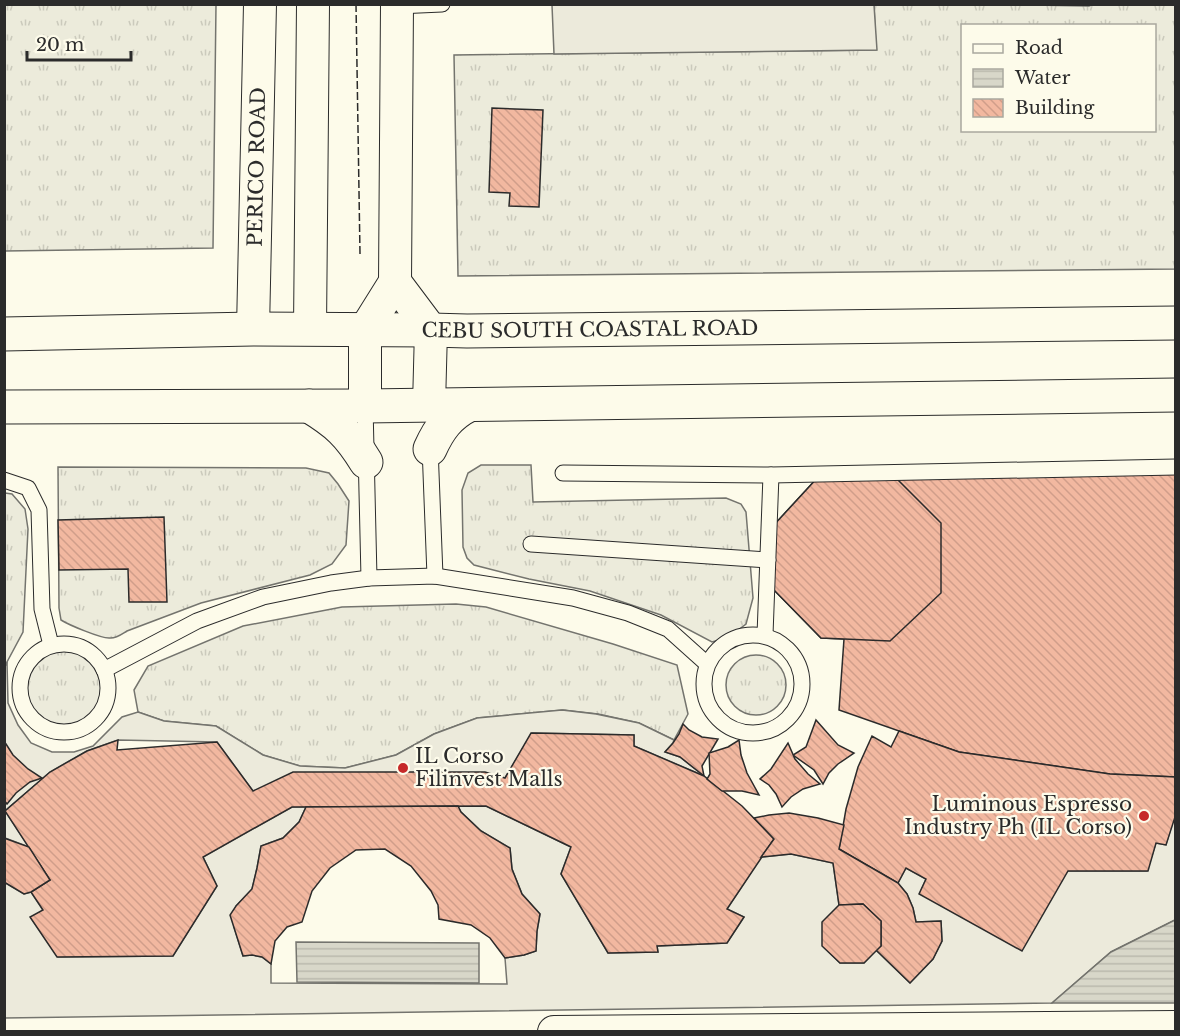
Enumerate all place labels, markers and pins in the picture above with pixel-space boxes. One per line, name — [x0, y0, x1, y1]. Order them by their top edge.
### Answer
place label: IL Corso Filinvest Malls — [415, 744, 563, 791]
marker: IL Corso Filinvest Malls — [396, 761, 410, 775]
place label: Luminous Espresso Industry Ph (IL Corso) — [904, 792, 1132, 839]
marker: Luminous Espresso Industry Ph (IL Corso) — [1137, 809, 1151, 823]

